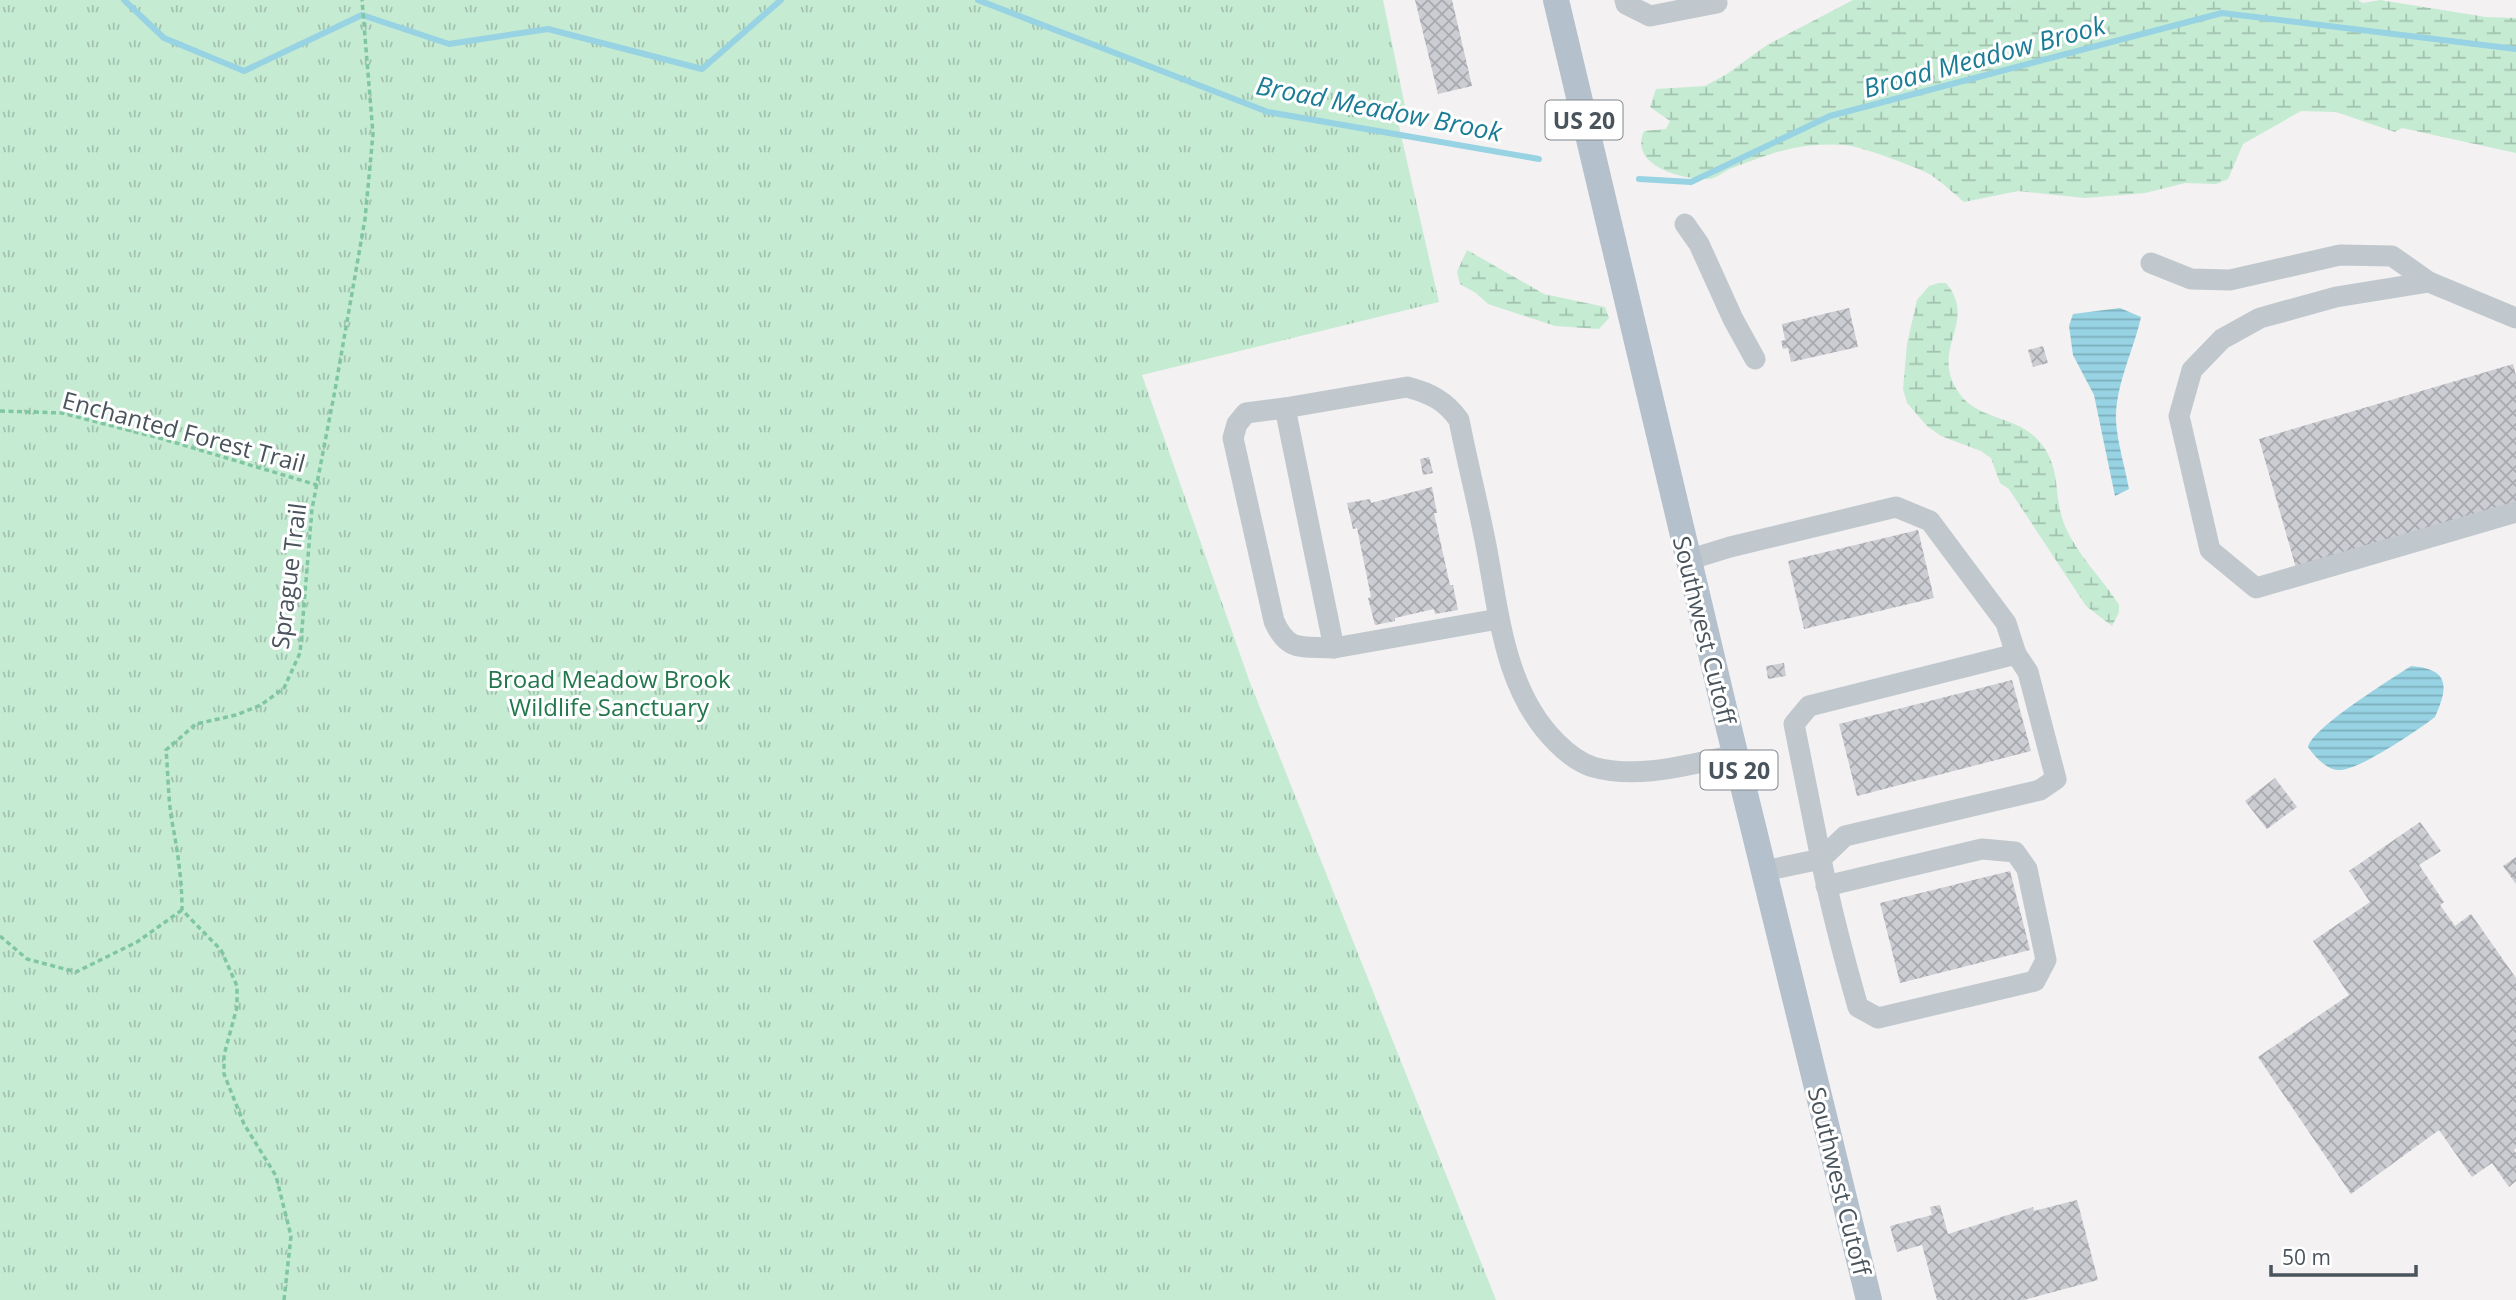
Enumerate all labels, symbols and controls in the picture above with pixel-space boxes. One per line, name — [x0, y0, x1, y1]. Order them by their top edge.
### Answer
water label: Broad Meadow Brook — [1859, 6, 2110, 106]
water label: Broad Meadow Brook — [1253, 67, 1506, 150]
road number: US 20 — [1546, 100, 1622, 140]
street label: Enchanted Forest Trail — [59, 383, 309, 479]
street label: Sprague Trail — [263, 501, 313, 651]
street label: Southwest Cutoff — [1666, 532, 1745, 729]
park label: Broad Meadow Brook Wildlife Sanctuary — [487, 662, 731, 723]
road number: US 20 — [1700, 750, 1778, 790]
street label: Southwest Cutoff — [1801, 1083, 1880, 1280]
scale bar — [2271, 1234, 2416, 1278]
text: 50 m — [2282, 1243, 2331, 1271]

